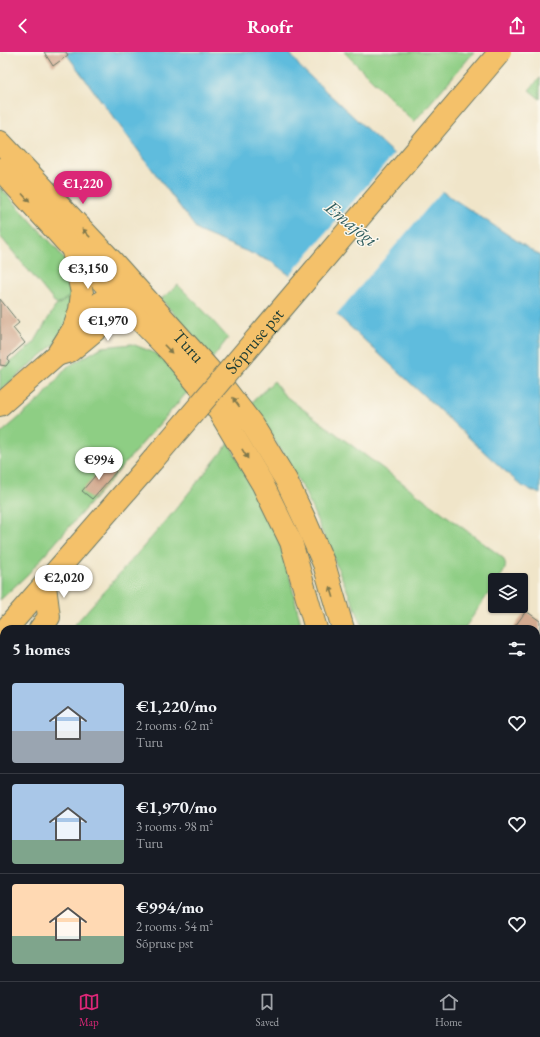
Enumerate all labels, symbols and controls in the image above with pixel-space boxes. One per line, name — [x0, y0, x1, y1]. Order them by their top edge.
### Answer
icon: back — [12, 15, 34, 37]
text: Roofr — [247, 15, 293, 38]
icon: share — [506, 15, 528, 37]
pin: €1,220 — [50, 171, 116, 205]
text: €1,220 — [63, 175, 103, 192]
one-way arrow — [21, 194, 30, 203]
water label: Emajõgi — [320, 194, 384, 253]
one-way arrow — [81, 228, 90, 238]
pin: €3,150 — [55, 256, 121, 290]
text: €3,150 — [68, 260, 108, 277]
street label: Sõpruse pst — [219, 303, 288, 379]
pin: €1,970 — [75, 308, 141, 342]
text: €1,970 — [88, 312, 128, 329]
street label: Turu — [168, 325, 210, 368]
one-way arrow — [164, 344, 173, 354]
one-way arrow — [232, 396, 240, 407]
pin: €994 — [75, 447, 123, 481]
one-way arrow — [242, 448, 249, 460]
text: €994 — [84, 451, 114, 468]
pin: €2,020 — [31, 565, 97, 599]
text: €2,020 — [44, 569, 84, 586]
map controls — [488, 573, 528, 613]
button: layers — [488, 573, 528, 613]
one-way arrow — [329, 585, 335, 597]
text: 5 homes — [12, 638, 70, 660]
icon: filters — [506, 638, 528, 660]
text: €1,220/mo — [136, 695, 217, 717]
icon: home — [44, 699, 92, 747]
icon: heart — [506, 712, 528, 734]
text: 2 rooms · 62 m² — [136, 717, 213, 734]
text: Turu — [136, 734, 163, 751]
text: €1,970/mo — [136, 796, 217, 818]
icon: home — [44, 800, 92, 848]
icon: heart — [506, 813, 528, 835]
text: 3 rooms · 98 m² — [136, 818, 213, 835]
text: Turu — [136, 835, 163, 852]
text: €994/mo — [136, 896, 204, 918]
icon: home — [44, 900, 92, 948]
icon: heart — [506, 913, 528, 935]
text: 2 rooms · 54 m² — [136, 918, 213, 935]
text: Sõpruse pst — [136, 935, 193, 952]
tab: Map — [78, 991, 100, 1029]
tab: Saved — [256, 991, 279, 1029]
tab: Home — [435, 991, 462, 1029]

